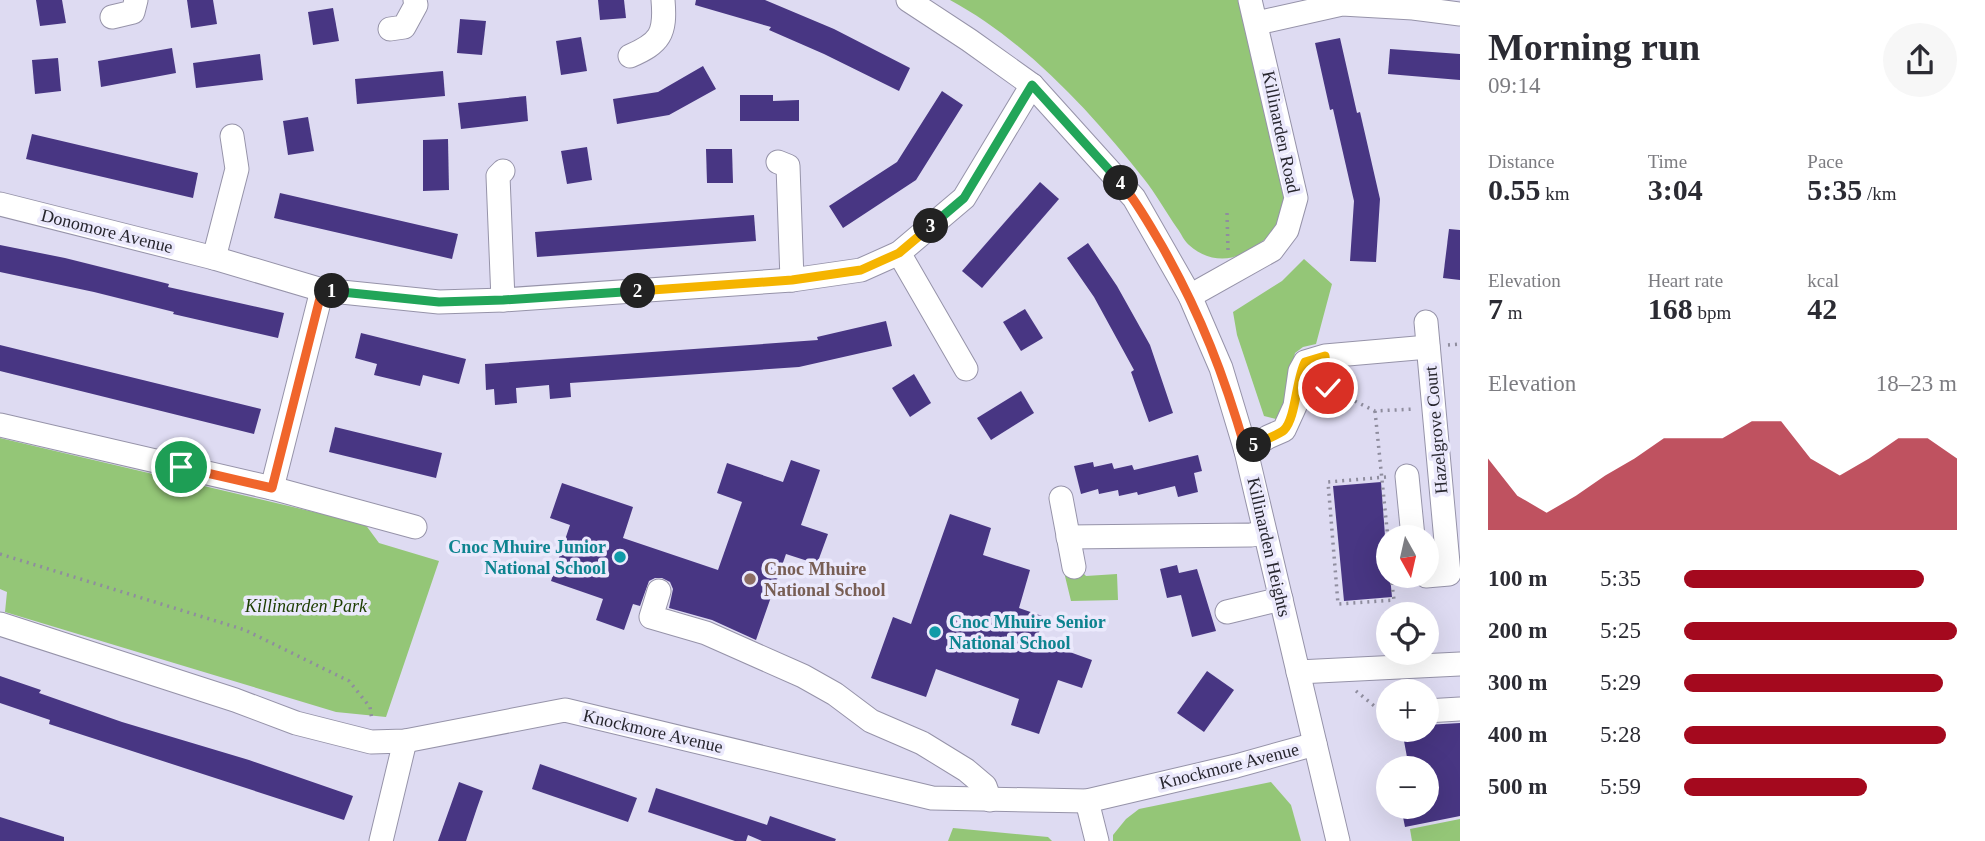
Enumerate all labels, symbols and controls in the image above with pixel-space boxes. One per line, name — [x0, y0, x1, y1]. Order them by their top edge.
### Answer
button: share — [1883, 23, 1957, 97]
text: Morning run — [1488, 26, 1700, 68]
street label: Killinarden Road — [1258, 69, 1304, 195]
text: 09:14 — [1488, 73, 1540, 98]
text: Distance — [1488, 151, 1554, 172]
text: Time — [1648, 151, 1687, 172]
text: Pace — [1807, 151, 1843, 172]
pin: 4 — [1104, 166, 1138, 200]
text: 4 — [1116, 172, 1125, 193]
text: 0.55 — [1488, 173, 1541, 206]
text: 3:04 — [1648, 173, 1703, 206]
text: 5:35 — [1807, 173, 1862, 206]
text: km — [1541, 183, 1570, 204]
text: /km — [1862, 183, 1897, 204]
street label: Donomore Avenue — [39, 205, 175, 257]
pin: 3 — [914, 208, 948, 244]
text: 3 — [926, 215, 935, 236]
text: Elevation — [1488, 270, 1561, 291]
text: Heart rate — [1648, 270, 1723, 291]
text: kcal — [1807, 270, 1839, 291]
pin: 1 — [314, 274, 350, 308]
pin: 2 — [620, 274, 656, 308]
text: 1 — [327, 280, 336, 301]
text: 2 — [633, 280, 642, 301]
text: 7 — [1488, 292, 1503, 325]
text: 168 — [1648, 292, 1693, 325]
text: 42 — [1807, 292, 1837, 325]
text: m — [1503, 302, 1523, 323]
text: bpm — [1693, 302, 1731, 323]
pin — [1298, 358, 1358, 418]
street label: Hazelgrove Court — [1420, 365, 1452, 495]
icon: check — [1309, 369, 1347, 407]
text: Elevation — [1488, 371, 1576, 396]
text: 18–23 m — [1876, 371, 1957, 396]
pin: 5 — [1236, 428, 1272, 462]
text: 5 — [1249, 434, 1258, 455]
pin — [151, 437, 211, 497]
icon: arrive — [162, 448, 200, 486]
street label: Killinarden Heights — [1243, 475, 1295, 619]
north arrow — [1376, 525, 1438, 588]
map controls — [1376, 525, 1439, 819]
place label: Cnoc Mhuire Junior National School — [448, 537, 606, 578]
marker: Cnoc Mhuire Junior National School — [612, 549, 628, 565]
place label: Cnoc Mhuire National School — [764, 559, 886, 600]
text: 100 m — [1488, 566, 1547, 591]
text: 5:35 — [1600, 566, 1641, 591]
marker: Cnoc Mhuire National School — [742, 571, 758, 587]
park label: Killinarden Park — [244, 596, 368, 616]
button: locate — [1376, 602, 1439, 665]
place label: Cnoc Mhuire Senior National School — [949, 612, 1106, 653]
text: 200 m — [1488, 618, 1547, 643]
text: 5:25 — [1600, 618, 1641, 643]
marker: Cnoc Mhuire Senior National School — [927, 624, 943, 640]
text: 300 m — [1488, 670, 1547, 695]
text: 5:29 — [1600, 670, 1641, 695]
button: + — [1376, 679, 1439, 742]
street label: Knockmore Avenue — [581, 705, 725, 757]
text: 400 m — [1488, 722, 1547, 747]
text: 5:28 — [1600, 722, 1641, 747]
street label: Knockmore Avenue — [1157, 739, 1301, 793]
button: − — [1376, 756, 1439, 819]
text: 500 m — [1488, 774, 1547, 799]
text: 5:59 — [1600, 774, 1641, 799]

